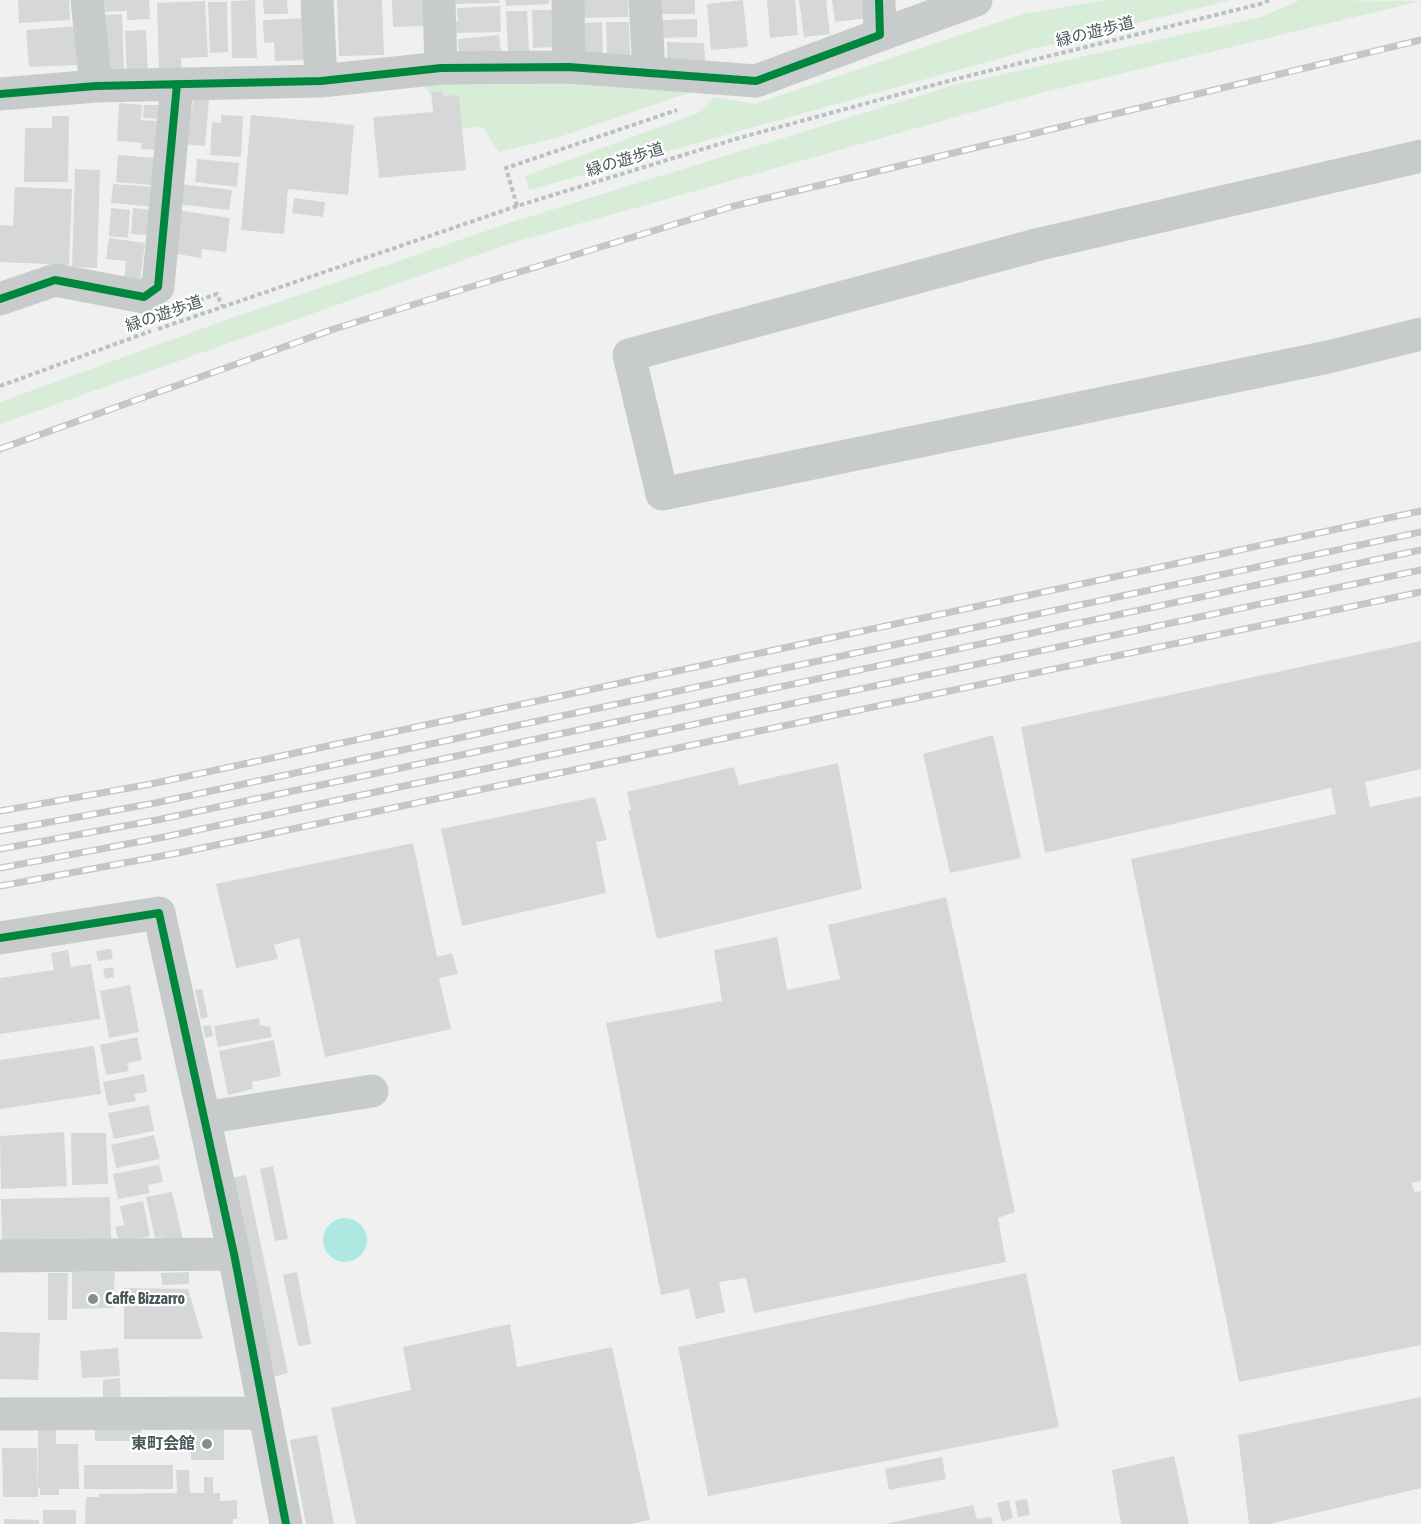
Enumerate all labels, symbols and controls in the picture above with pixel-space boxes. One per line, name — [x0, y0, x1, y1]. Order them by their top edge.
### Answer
street label: 緑の遊歩道 — [1054, 13, 1136, 51]
street label: 緑の遊歩道 — [584, 139, 666, 181]
street label: 緑の遊歩道 — [123, 292, 205, 336]
place label: Caffe Bizzarro — [105, 1289, 185, 1309]
marker: Caffe Bizzarro — [86, 1292, 100, 1306]
place label: 東町会館 — [131, 1434, 195, 1454]
marker: 東町会館 — [200, 1437, 214, 1451]

